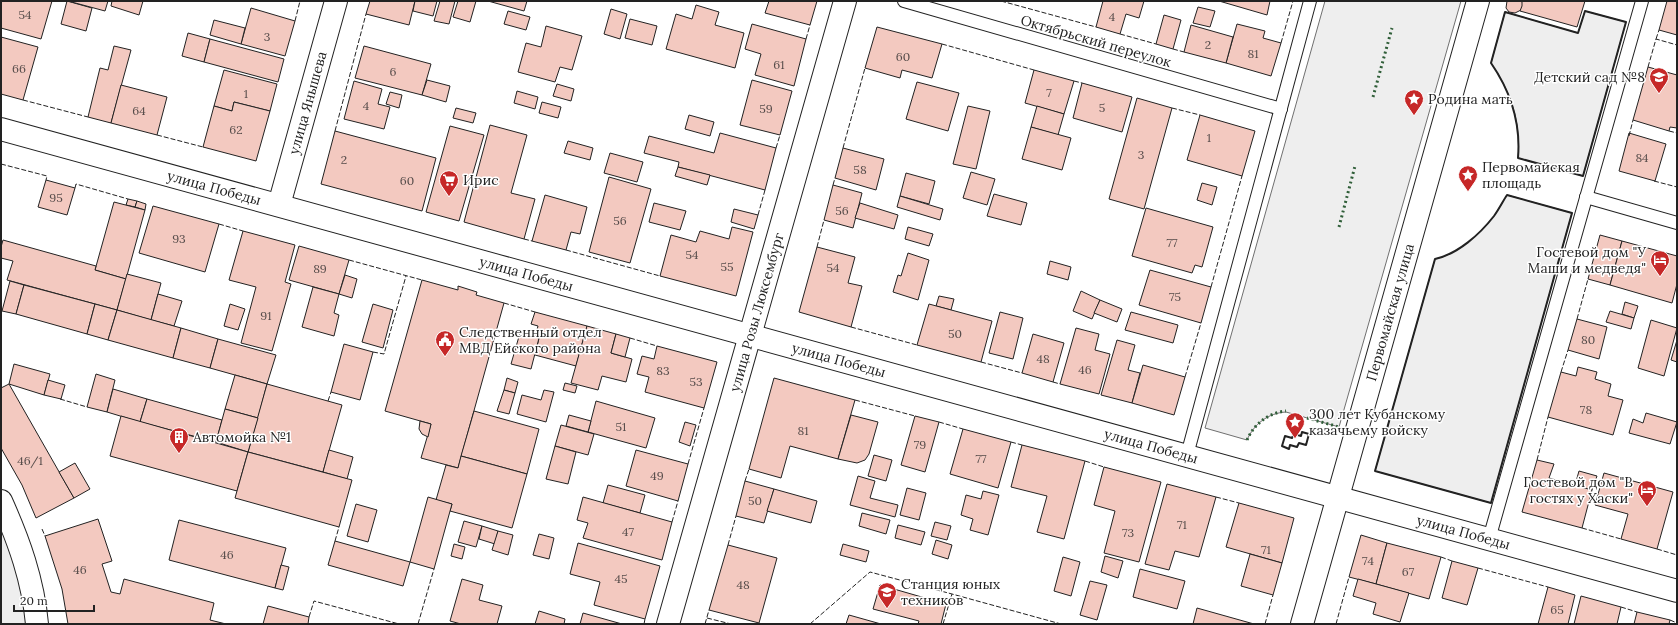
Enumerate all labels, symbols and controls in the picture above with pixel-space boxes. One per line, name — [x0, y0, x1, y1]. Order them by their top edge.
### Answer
house number: 54 — [18, 7, 32, 22]
house number: 4 — [1109, 9, 1116, 24]
street label: Октябрьский переулок — [1019, 11, 1174, 71]
house number: 3 — [264, 29, 271, 44]
house number: 2 — [1205, 37, 1211, 52]
house number: 81 — [1247, 46, 1259, 61]
street label: улица Янышева — [285, 49, 330, 156]
house number: 60 — [896, 49, 910, 64]
house number: 61 — [773, 57, 785, 72]
house number: 66 — [12, 61, 26, 76]
house number: 6 — [390, 64, 397, 79]
school or university icon: Детский сад №8 — [1648, 66, 1670, 94]
place label: Детский сад №8 — [1534, 68, 1645, 86]
house number: 7 — [1046, 85, 1052, 100]
house number: 1 — [244, 86, 248, 101]
place icon: Родина мать — [1403, 88, 1425, 116]
place label: Родина мать — [1428, 90, 1513, 108]
house number: 4 — [363, 98, 370, 113]
house number: 5 — [1099, 100, 1105, 115]
house number: 59 — [759, 101, 773, 116]
house number: 64 — [132, 103, 146, 118]
house number: 62 — [229, 122, 243, 137]
house number: 1 — [1207, 130, 1211, 145]
house number: 3 — [1138, 147, 1145, 162]
house number: 84 — [1635, 150, 1649, 165]
house number: 2 — [341, 152, 347, 167]
place label: Первомайская площадь — [1482, 158, 1580, 192]
house number: 58 — [853, 162, 867, 177]
place icon: Первомайская площадь — [1457, 164, 1479, 192]
street label: улица Победы — [165, 166, 263, 209]
supermarket icon: Ирис — [438, 169, 460, 197]
place label: Ирис — [463, 171, 499, 189]
house number: 60 — [400, 173, 414, 188]
house number: 95 — [49, 190, 63, 205]
house number: 56 — [835, 203, 849, 218]
house number: 56 — [613, 213, 627, 228]
house number: 93 — [172, 231, 186, 246]
street label: улица Розы Люксембург — [725, 231, 788, 394]
house number: 77 — [1166, 235, 1178, 250]
street label: Первомайская улица — [1362, 241, 1418, 383]
place label: Гостевой дом "У Маши и медведя" — [1528, 243, 1646, 277]
house number: 54 — [685, 247, 699, 262]
hotel icon: Гостевой дом "У Маши и медведя" — [1649, 249, 1671, 277]
street label: улица Победы — [478, 252, 575, 295]
house number: 55 — [720, 259, 734, 274]
house number: 54 — [826, 260, 840, 275]
house number: 89 — [313, 261, 327, 276]
house number: 75 — [1169, 289, 1181, 304]
house number: 91 — [260, 308, 272, 323]
place label: Следственный отдел МВД Ейского района — [459, 323, 602, 357]
house number: 50 — [948, 326, 962, 341]
public building icon: Следственный отдел МВД Ейского района — [434, 329, 456, 357]
house number: 80 — [1581, 332, 1595, 347]
street label: улица Победы — [790, 338, 888, 381]
house number: 48 — [1036, 351, 1050, 366]
house number: 46 — [1078, 362, 1092, 377]
house number: 83 — [656, 363, 670, 378]
house number: 53 — [689, 374, 703, 389]
house number: 78 — [1580, 402, 1592, 417]
place label: 300 лет Кубанскому казачьему войску — [1309, 405, 1446, 439]
place icon: 300 лет Кубанскому казачьему войску — [1284, 411, 1306, 439]
house number: 51 — [616, 419, 626, 434]
house number: 81 — [797, 423, 809, 438]
street label: улица Победы — [1102, 425, 1200, 468]
building icon: Автомойка №1 — [168, 426, 190, 454]
place label: Автомойка №1 — [192, 428, 291, 446]
house number: 79 — [914, 437, 926, 452]
house number: 77 — [975, 451, 987, 466]
house number: 46/1 — [17, 453, 43, 469]
house number: 49 — [650, 468, 664, 483]
place label: Гостевой дом "В гостях у Хаски" — [1523, 473, 1633, 507]
hotel icon: Гостевой дом "В гостях у Хаски" — [1636, 479, 1658, 507]
house number: 50 — [748, 493, 762, 508]
street label: улица Победы — [1415, 511, 1512, 554]
house number: 71 — [1177, 517, 1187, 532]
house number: 47 — [622, 524, 634, 539]
house number: 73 — [1122, 525, 1134, 540]
house number: 71 — [1261, 542, 1271, 557]
house number: 46 — [220, 547, 234, 562]
house number: 74 — [1362, 553, 1374, 568]
house number: 46 — [73, 562, 87, 577]
house number: 67 — [1402, 564, 1415, 579]
house number: 45 — [614, 571, 628, 586]
place label: Станция юных техников — [901, 575, 1001, 609]
house number: 48 — [736, 577, 750, 592]
school or university icon: Станция юных техников — [876, 581, 898, 609]
scale bar — [14, 587, 94, 613]
text: 20 m — [20, 593, 48, 608]
house number: 65 — [1550, 602, 1564, 617]

